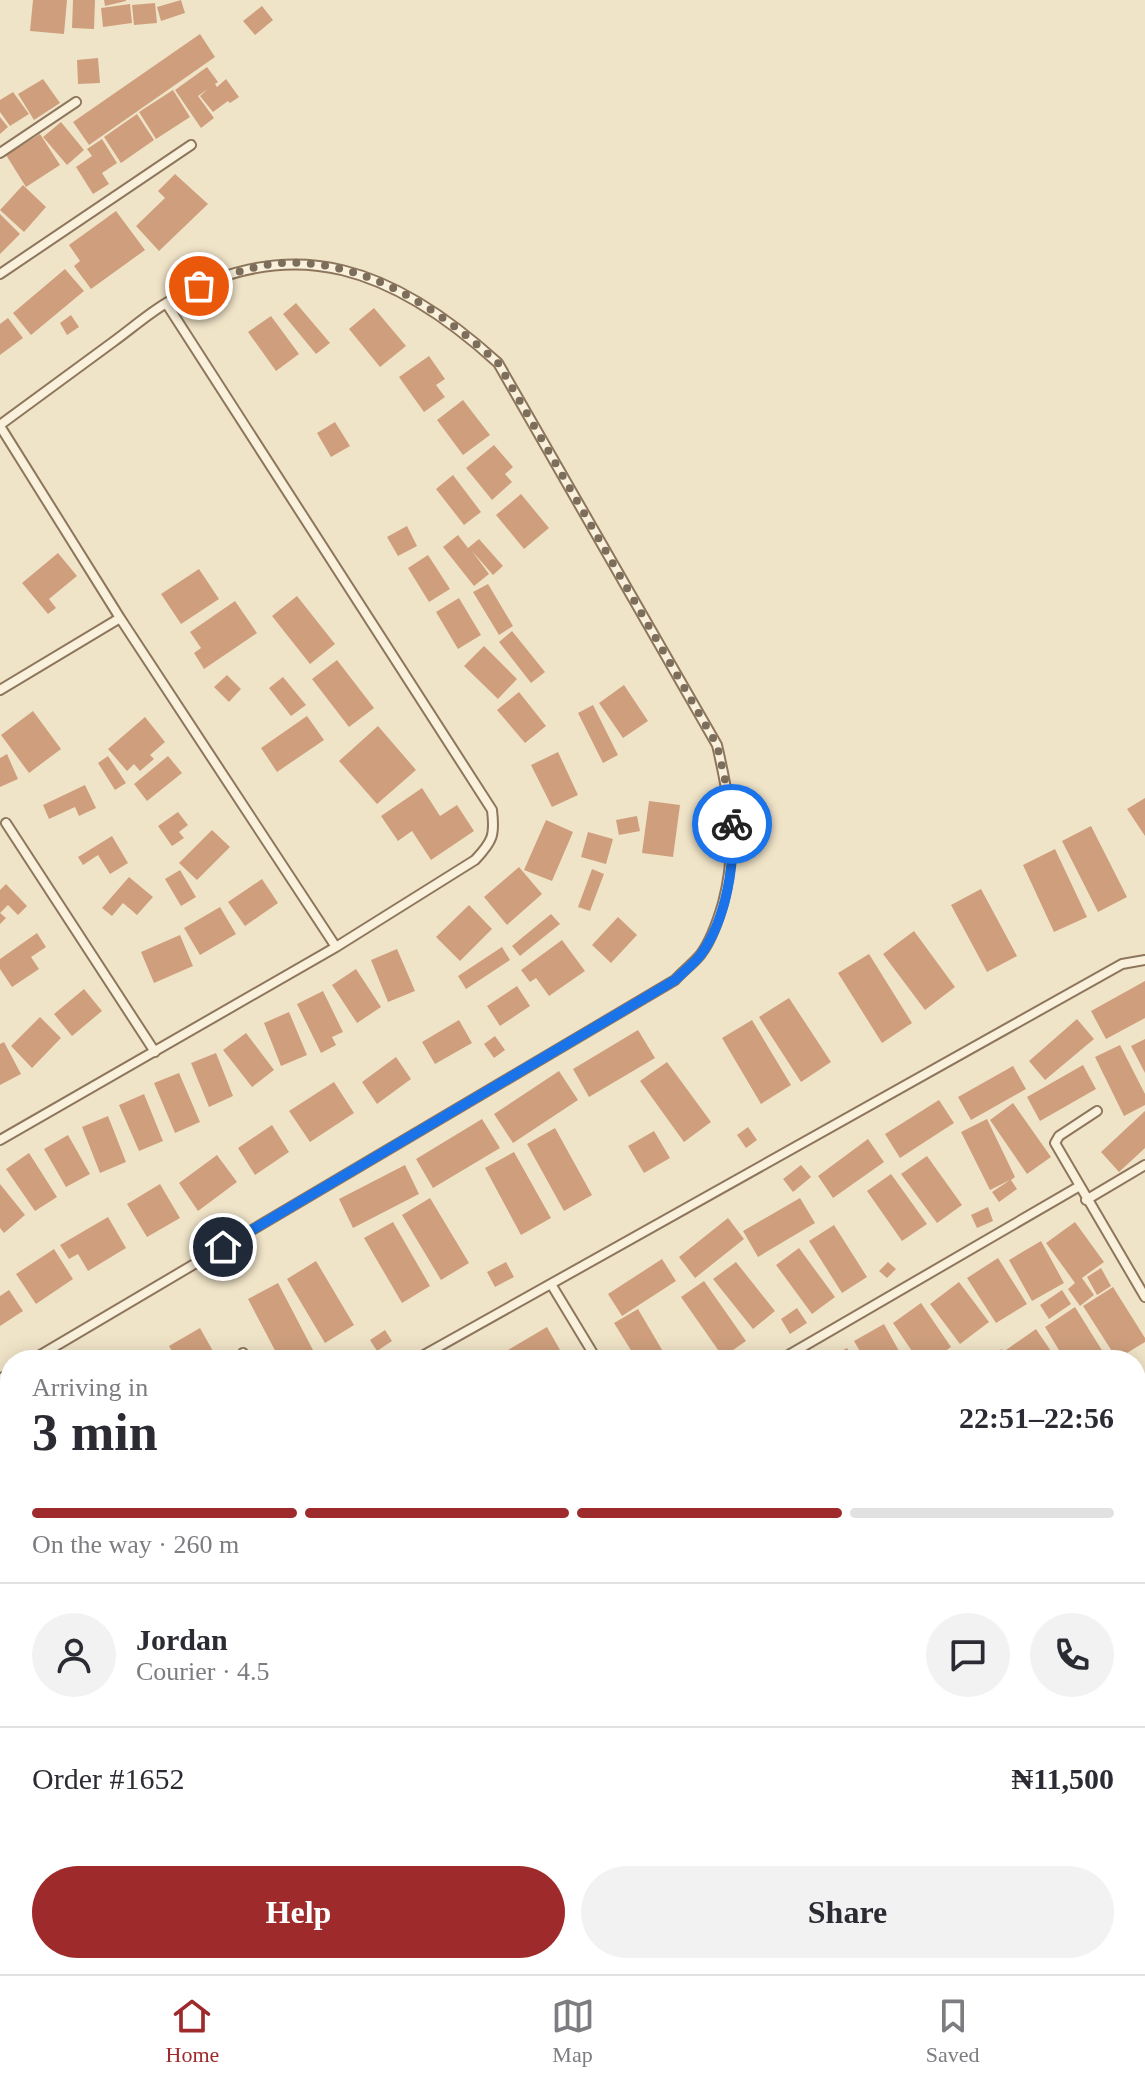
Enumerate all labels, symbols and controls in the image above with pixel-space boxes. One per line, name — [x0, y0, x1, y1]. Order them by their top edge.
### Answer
pin — [165, 252, 233, 320]
icon: bag — [177, 264, 221, 308]
courier — [692, 784, 772, 864]
icon: bike — [710, 802, 754, 846]
pin — [189, 1213, 257, 1281]
icon: home — [201, 1225, 245, 1269]
text: Arriving in — [32, 1373, 148, 1402]
text: 22:51–22:56 — [959, 1401, 1114, 1434]
text: 3 min — [32, 1404, 158, 1461]
text: On the way · 260 m — [32, 1530, 239, 1559]
button: person — [32, 1613, 116, 1697]
button: chat — [926, 1613, 1010, 1697]
button: phone — [1030, 1613, 1114, 1697]
text: Jordan — [136, 1623, 228, 1656]
text: Courier · 4.5 — [136, 1657, 270, 1686]
text: Order #1652 — [32, 1762, 184, 1795]
text: ₦11,500 — [1011, 1762, 1114, 1795]
button: Help — [32, 1866, 565, 1958]
button: Share — [581, 1866, 1114, 1958]
tab: Home — [166, 1994, 219, 2068]
tab: Map — [551, 1994, 595, 2068]
tab: Saved — [926, 1994, 979, 2068]

